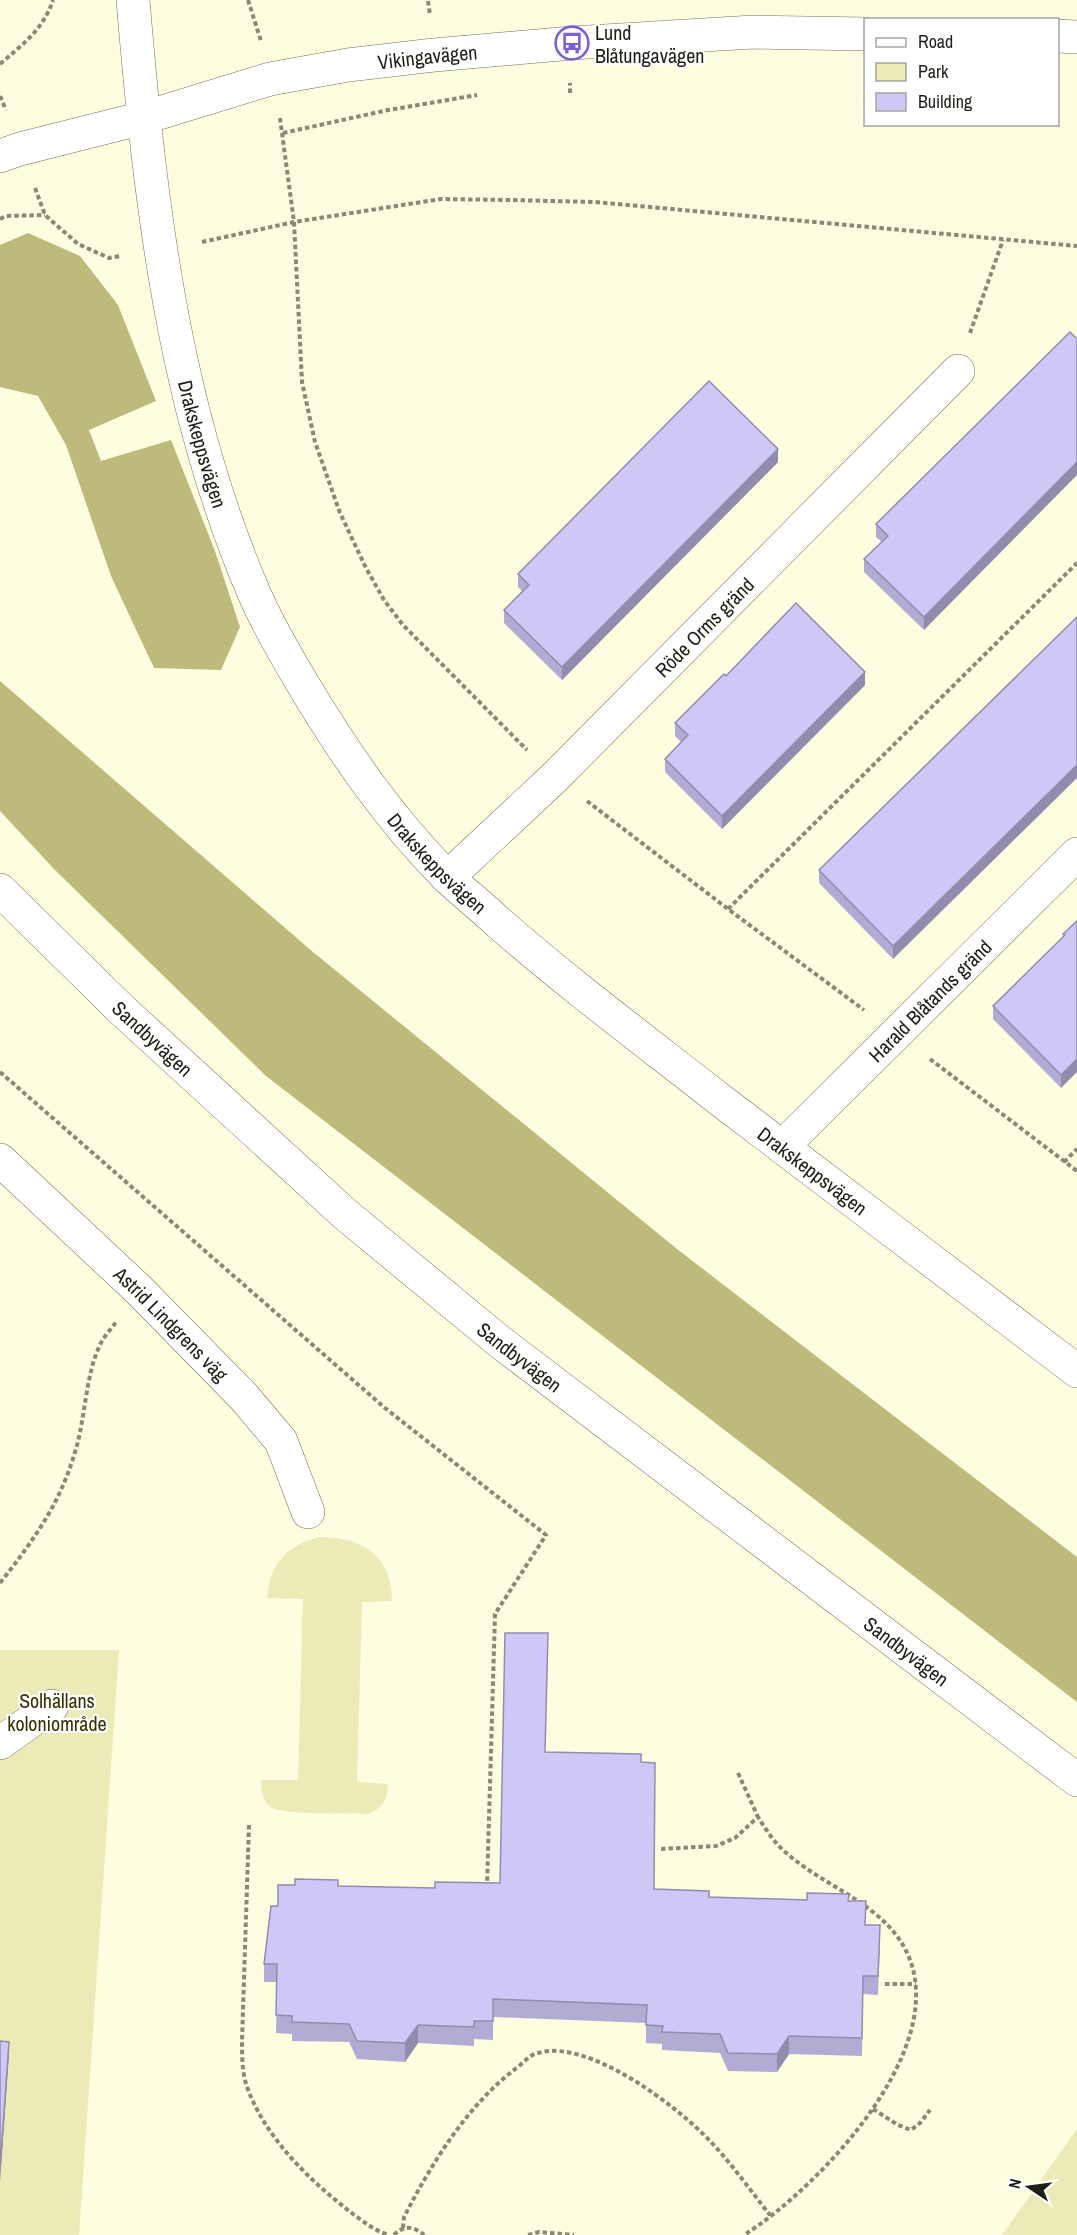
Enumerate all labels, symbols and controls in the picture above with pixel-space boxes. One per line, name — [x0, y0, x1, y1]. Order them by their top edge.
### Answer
legend — [864, 18, 1059, 126]
place label: Lund Blåtungavägen — [595, 19, 704, 69]
bus stop icon: Lund Blåtungavägen — [554, 25, 590, 61]
text: Road — [918, 29, 953, 54]
street label: Vikingavägen — [376, 38, 478, 75]
text: Park — [918, 59, 949, 84]
text: Building — [918, 89, 973, 114]
street label: Drakskeppsvägen — [172, 377, 234, 511]
street label: Röde Orms gränd — [649, 571, 760, 683]
street label: Drakskeppsvägen — [382, 807, 493, 919]
street label: Harald Blåtands gränd — [862, 933, 997, 1068]
street label: Sandbyvägen — [107, 995, 199, 1082]
street label: Drakskeppsvägen — [752, 1120, 873, 1221]
street label: Astrid Lindgrens väg — [108, 1260, 234, 1387]
street label: Sandbyvägen — [472, 1315, 568, 1398]
street label: Sandbyvägen — [859, 1610, 955, 1692]
park label: Solhällans koloniområde — [7, 1687, 107, 1737]
north arrow — [999, 2157, 1059, 2217]
text: N — [1003, 2177, 1026, 2191]

